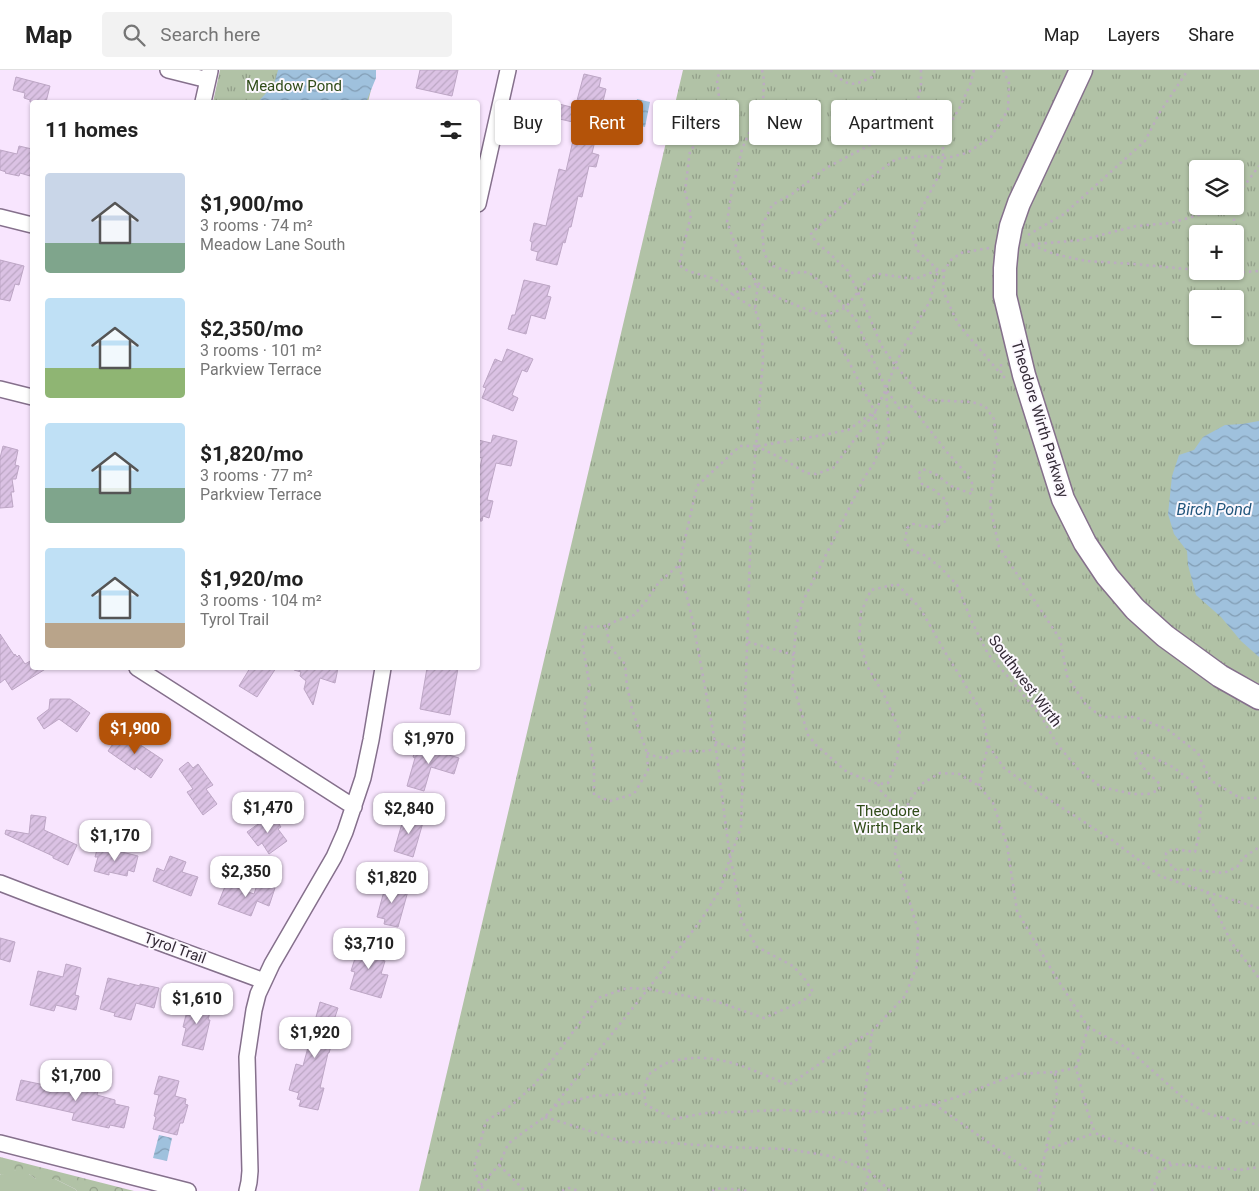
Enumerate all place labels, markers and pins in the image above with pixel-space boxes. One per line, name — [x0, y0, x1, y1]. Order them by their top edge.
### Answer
pin: $1,900 — [94, 712, 176, 755]
pin: $1,970 — [388, 722, 470, 765]
pin: $1,470 — [227, 792, 309, 834]
pin: $2,840 — [368, 792, 450, 835]
pin: $1,170 — [74, 820, 156, 862]
pin: $2,350 — [205, 856, 287, 898]
pin: $1,820 — [351, 862, 433, 904]
pin: $3,710 — [328, 928, 410, 970]
pin: $1,610 — [156, 982, 238, 1025]
pin: $1,920 — [274, 1016, 356, 1059]
pin: $1,700 — [35, 1060, 117, 1102]

